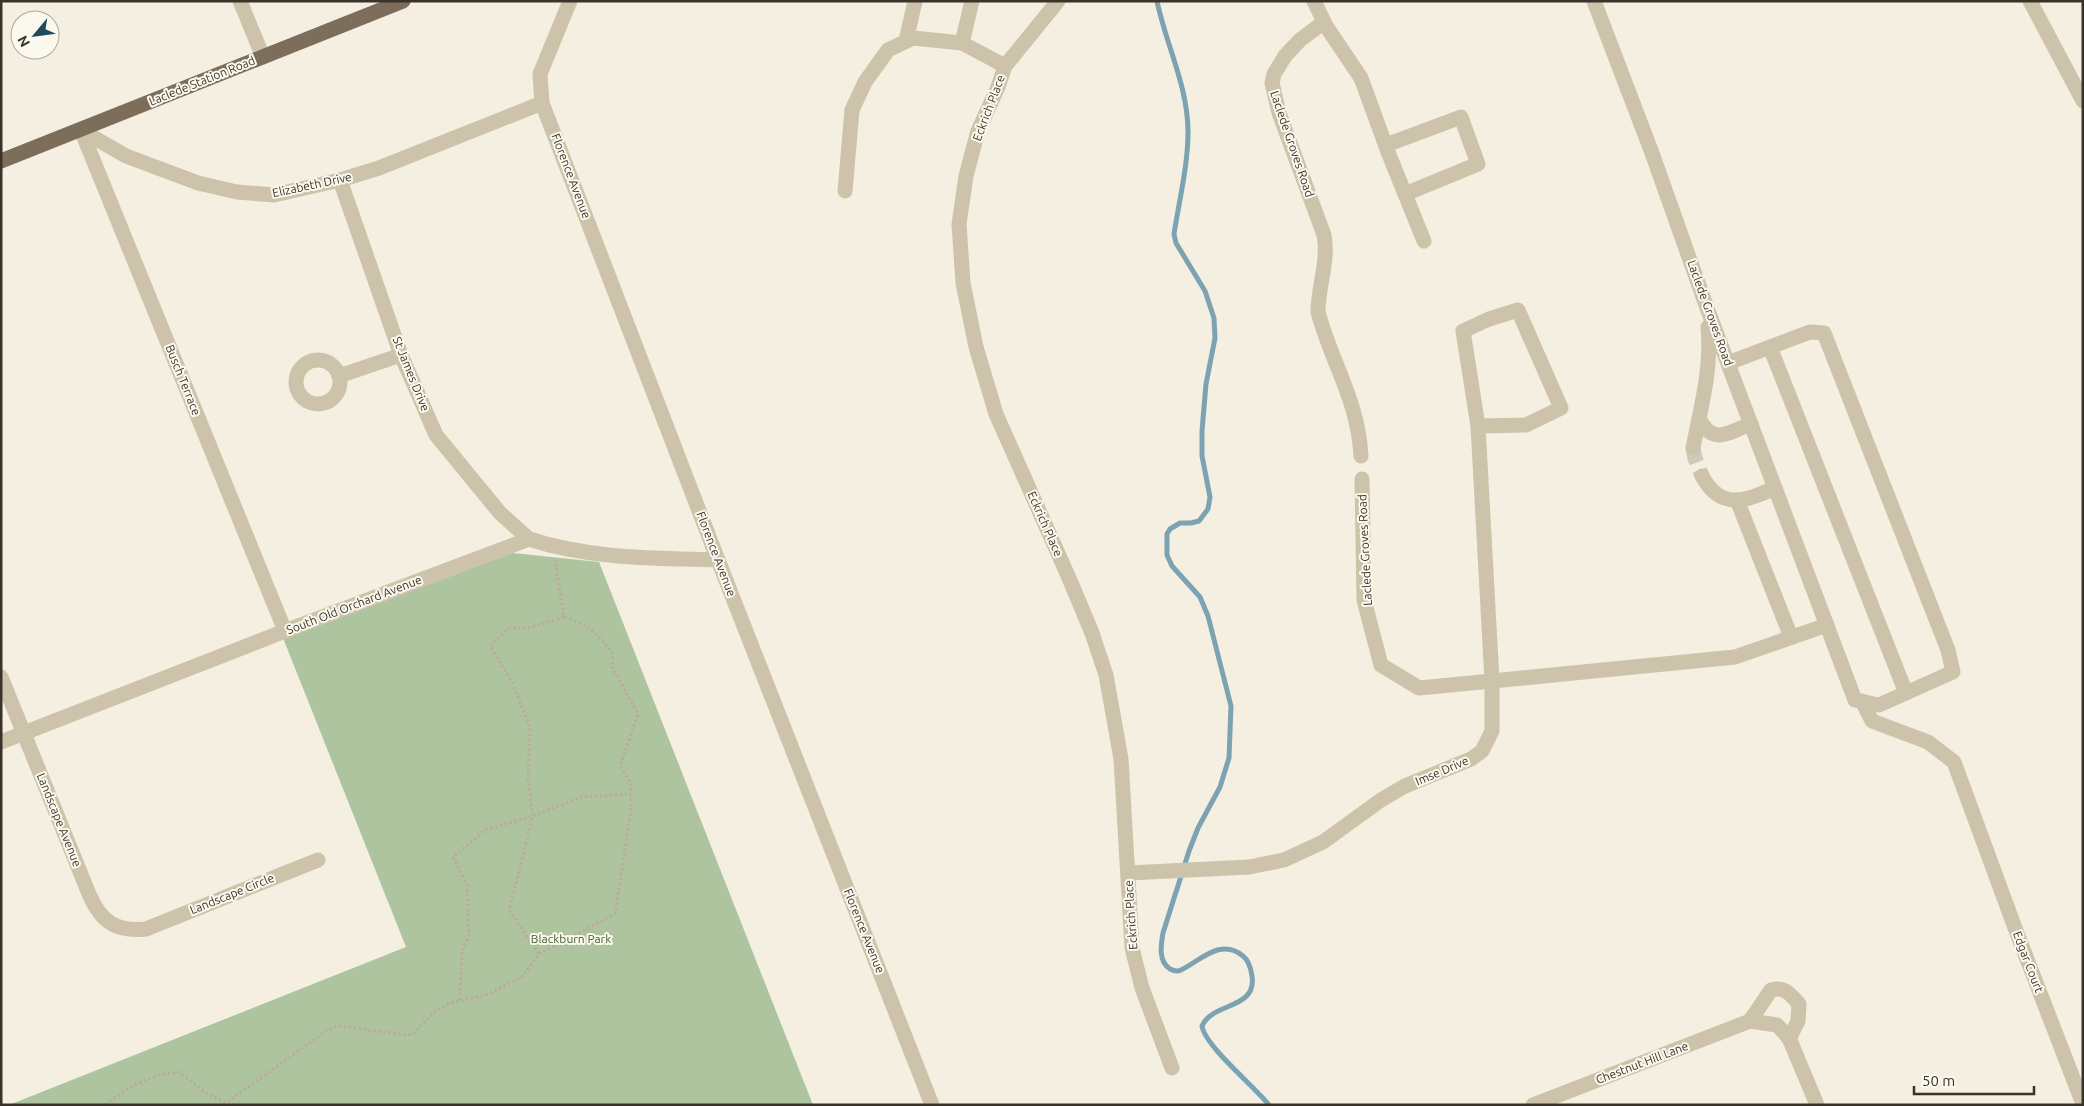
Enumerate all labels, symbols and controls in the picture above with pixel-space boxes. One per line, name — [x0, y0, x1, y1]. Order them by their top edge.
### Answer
north arrow — [10, 10, 60, 60]
text: N — [14, 33, 33, 50]
street label: Laclede Station Road — [147, 53, 257, 108]
street label: Eckrich Place — [970, 73, 1007, 143]
street label: Laclede Groves Road — [1268, 89, 1317, 199]
street label: Florence Avenue — [549, 132, 594, 220]
street label: Elizabeth Drive — [271, 170, 353, 199]
street label: Laclede Groves Road — [1685, 258, 1736, 367]
street label: St James Drive — [391, 335, 432, 413]
street label: Busch Terrace — [163, 343, 204, 417]
street label: Eckrich Place — [1025, 489, 1066, 558]
street label: Laclede Groves Road — [1355, 494, 1374, 606]
street label: Florence Avenue — [694, 510, 739, 598]
street label: South Old Orchard Avenue — [284, 573, 423, 636]
street label: Imse Drive — [1413, 754, 1470, 788]
street label: Landscape Avenue — [35, 771, 84, 869]
street label: Landscape Circle — [188, 871, 276, 916]
street label: Eckrich Place — [1122, 880, 1139, 950]
street label: Florence Avenue — [842, 887, 887, 975]
street label: Edgar Court — [2011, 929, 2046, 995]
park label: Blackburn Park — [531, 932, 611, 945]
street label: Chestnut Hill Lane — [1594, 1039, 1690, 1086]
scale bar — [1914, 1064, 2034, 1096]
text: 50 m — [1922, 1072, 1955, 1089]

